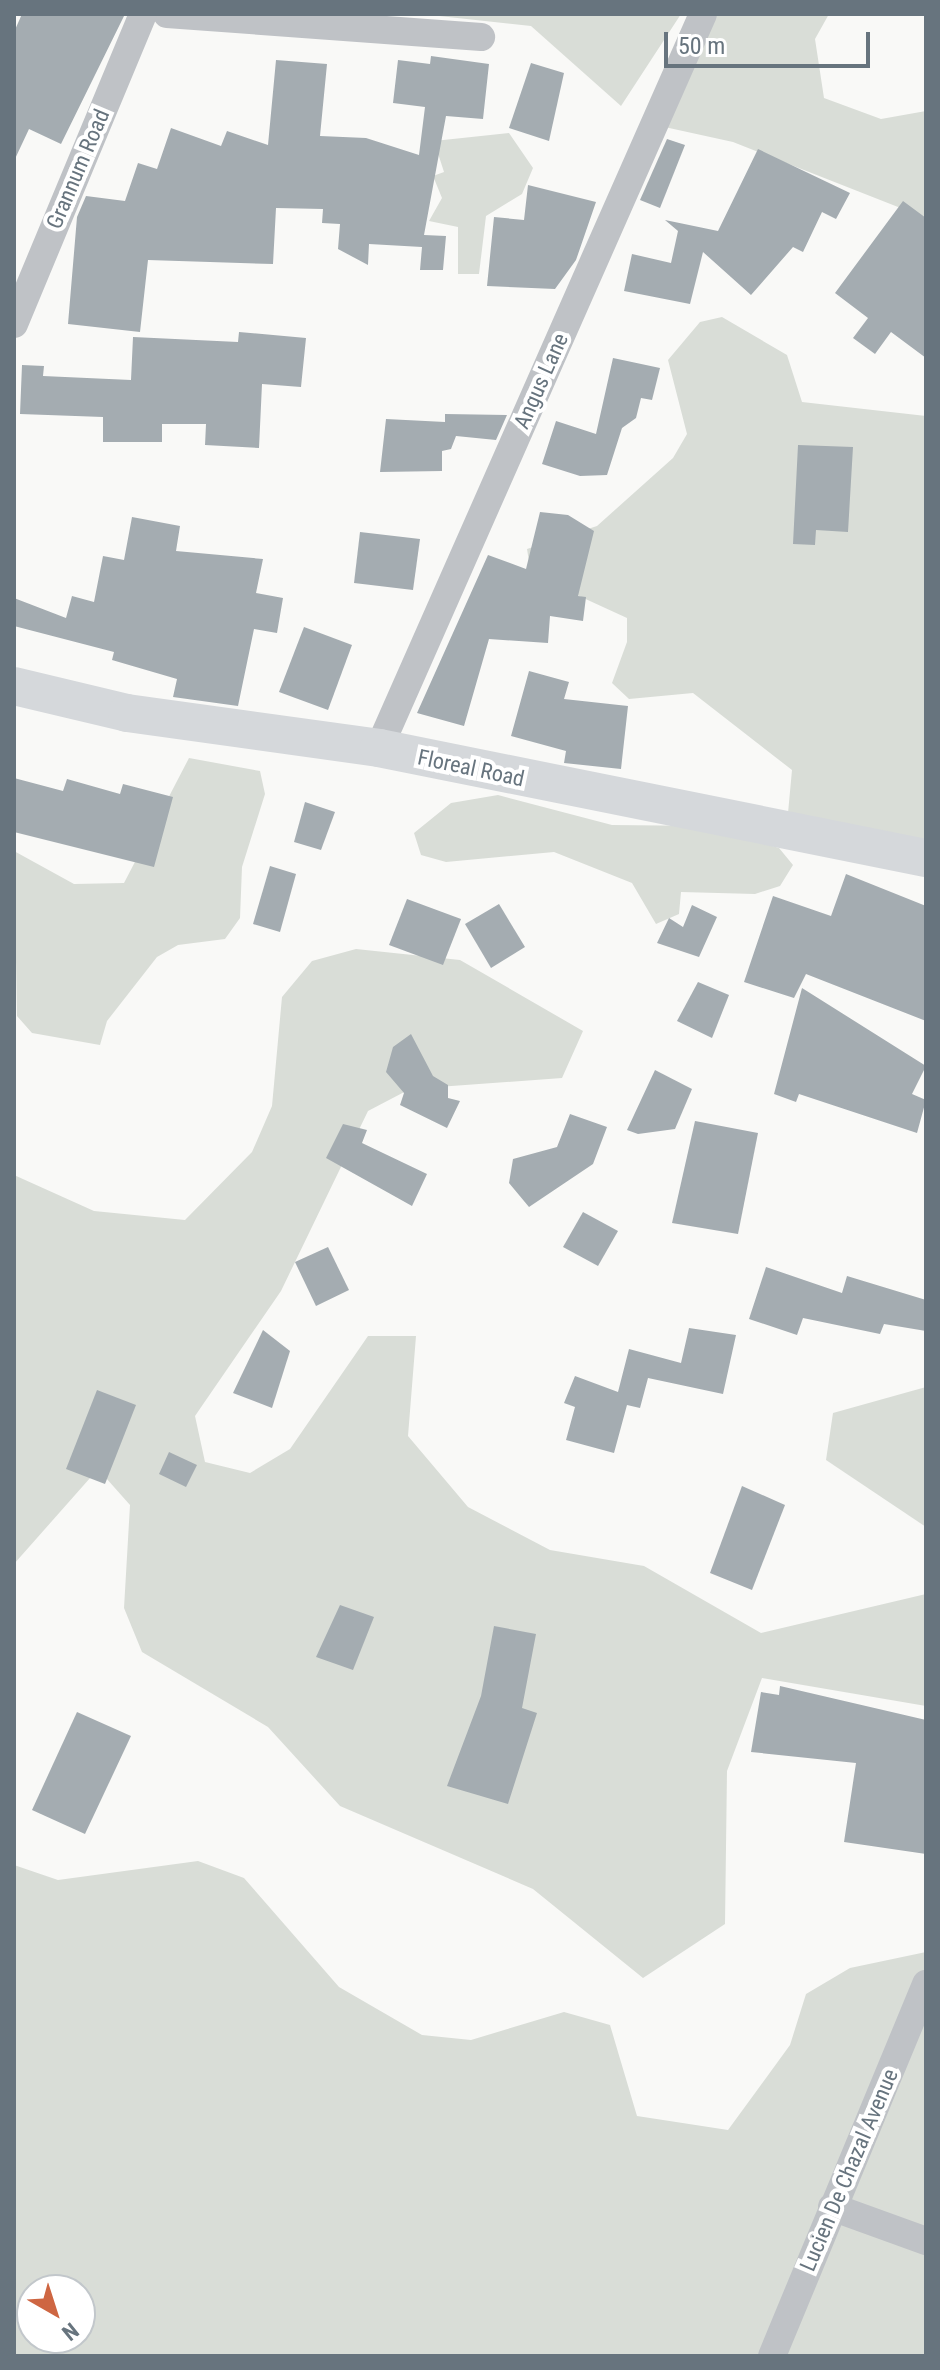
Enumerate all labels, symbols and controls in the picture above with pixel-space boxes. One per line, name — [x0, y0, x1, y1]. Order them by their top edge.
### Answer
scale bar — [668, 16, 874, 66]
text: 50 m — [678, 32, 725, 60]
street label: Grannum Road — [41, 105, 115, 233]
street label: Angus Lane — [508, 329, 574, 433]
street label: Floreal Road — [415, 744, 527, 792]
street label: Lucien De Chazal Avenue — [794, 2065, 904, 2275]
north arrow — [16, 2274, 96, 2354]
text: N — [57, 2318, 83, 2345]

